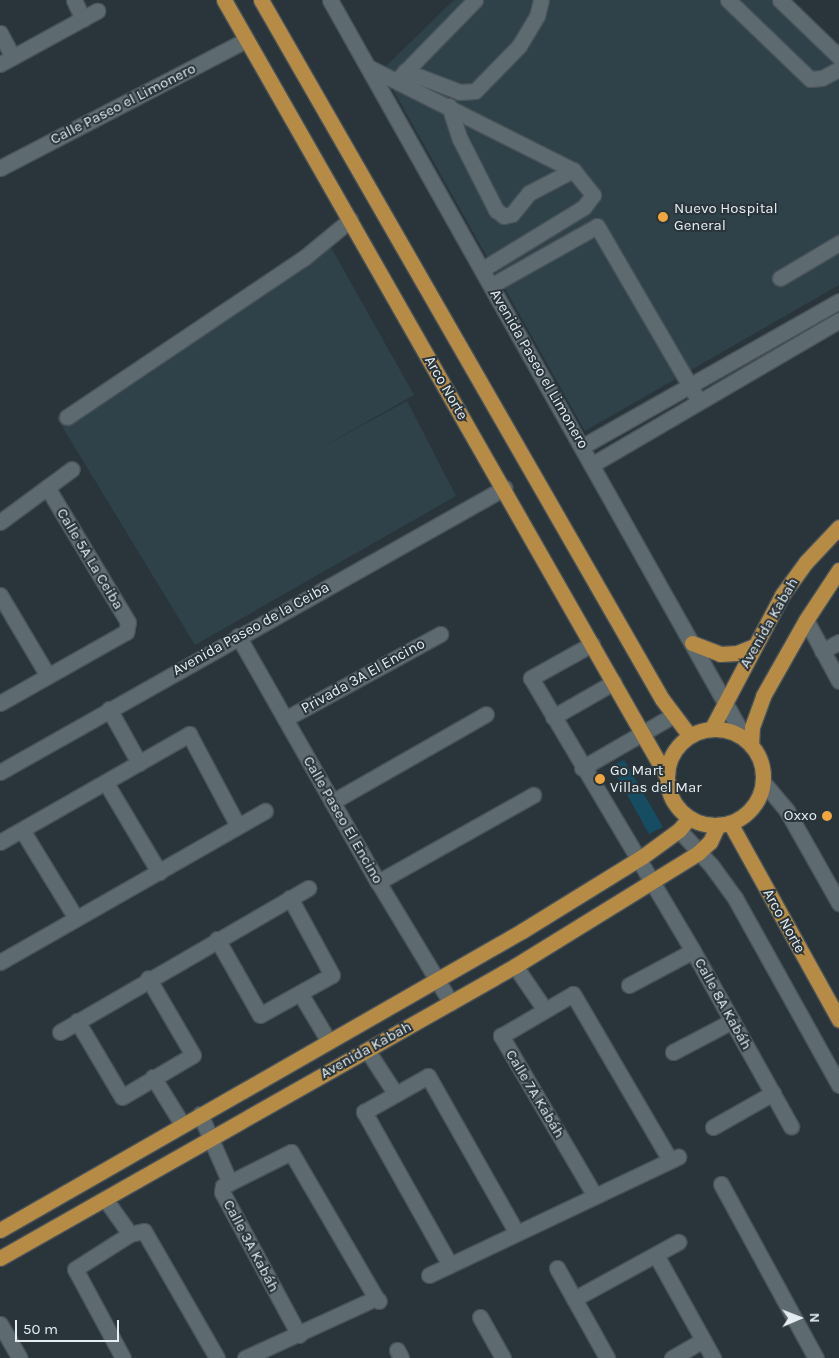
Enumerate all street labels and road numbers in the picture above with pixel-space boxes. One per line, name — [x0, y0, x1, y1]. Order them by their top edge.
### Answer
street label: Calle Paseo el Limonero — [47, 60, 199, 148]
street label: Avenida Paseo el Limonero — [486, 286, 592, 452]
street label: Arco Norte — [421, 353, 471, 423]
street label: Calle 5A La Ceiba — [53, 505, 127, 613]
street label: Avenida Kabah — [736, 575, 802, 671]
street label: Avenida Paseo de la Ceiba — [170, 578, 332, 680]
street label: Privada 3A El Encino — [298, 634, 428, 718]
street label: Calle Paseo El Encino — [299, 753, 387, 887]
street label: Arco Norte — [759, 886, 809, 956]
street label: Calle 8A Kabáh — [690, 955, 756, 1053]
street label: Avenida Kabah — [317, 1018, 415, 1082]
street label: Calle 7A Kabáh — [502, 1047, 568, 1141]
street label: Calle 3A Kabáh — [219, 1197, 283, 1295]

